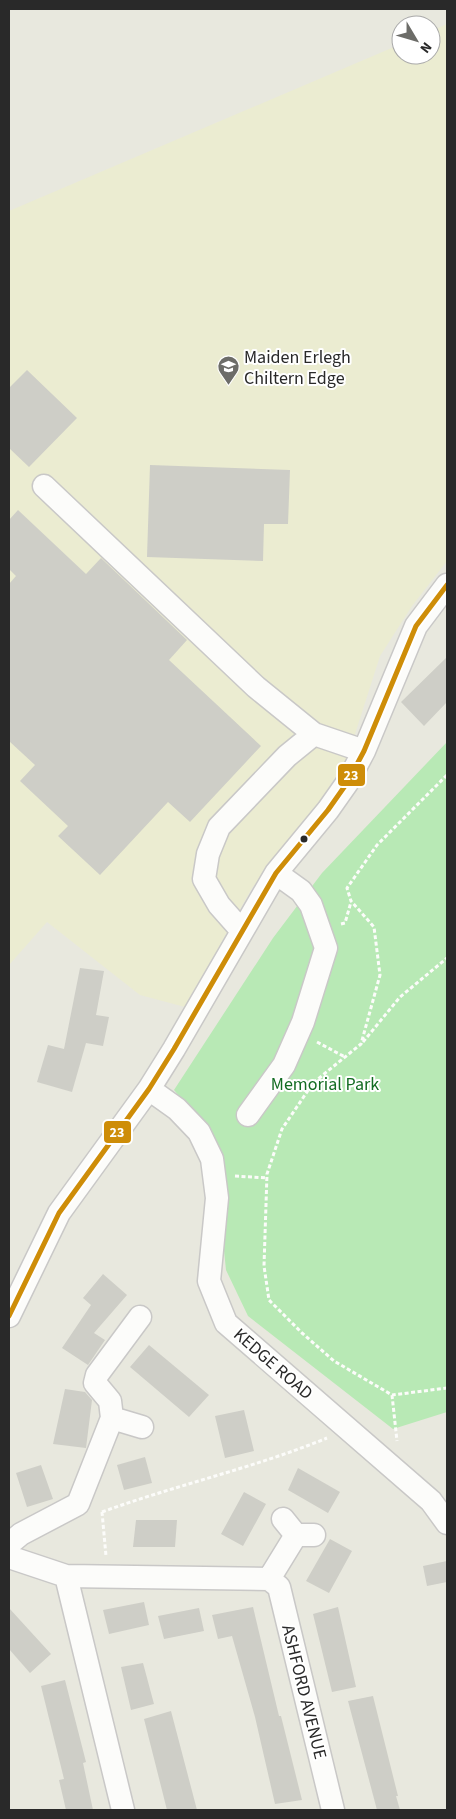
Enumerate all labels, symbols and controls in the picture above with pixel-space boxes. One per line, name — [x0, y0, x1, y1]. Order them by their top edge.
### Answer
north arrow — [391, 15, 441, 65]
text: N — [415, 38, 436, 57]
place label: Maiden Erlegh Chiltern Edge — [244, 345, 351, 391]
school or university icon: Maiden Erlegh Chiltern Edge — [216, 355, 240, 386]
line badge: 23 — [337, 763, 366, 787]
text: 23 — [344, 766, 358, 786]
unlabelled marker — [299, 834, 309, 844]
park label: Memorial Park — [271, 1072, 379, 1097]
line badge: 23 — [103, 1120, 132, 1144]
text: 23 — [110, 1123, 124, 1143]
street label: KEDGE ROAD — [228, 1322, 318, 1406]
street label: ASHFORD AVENUE — [275, 1622, 333, 1762]

